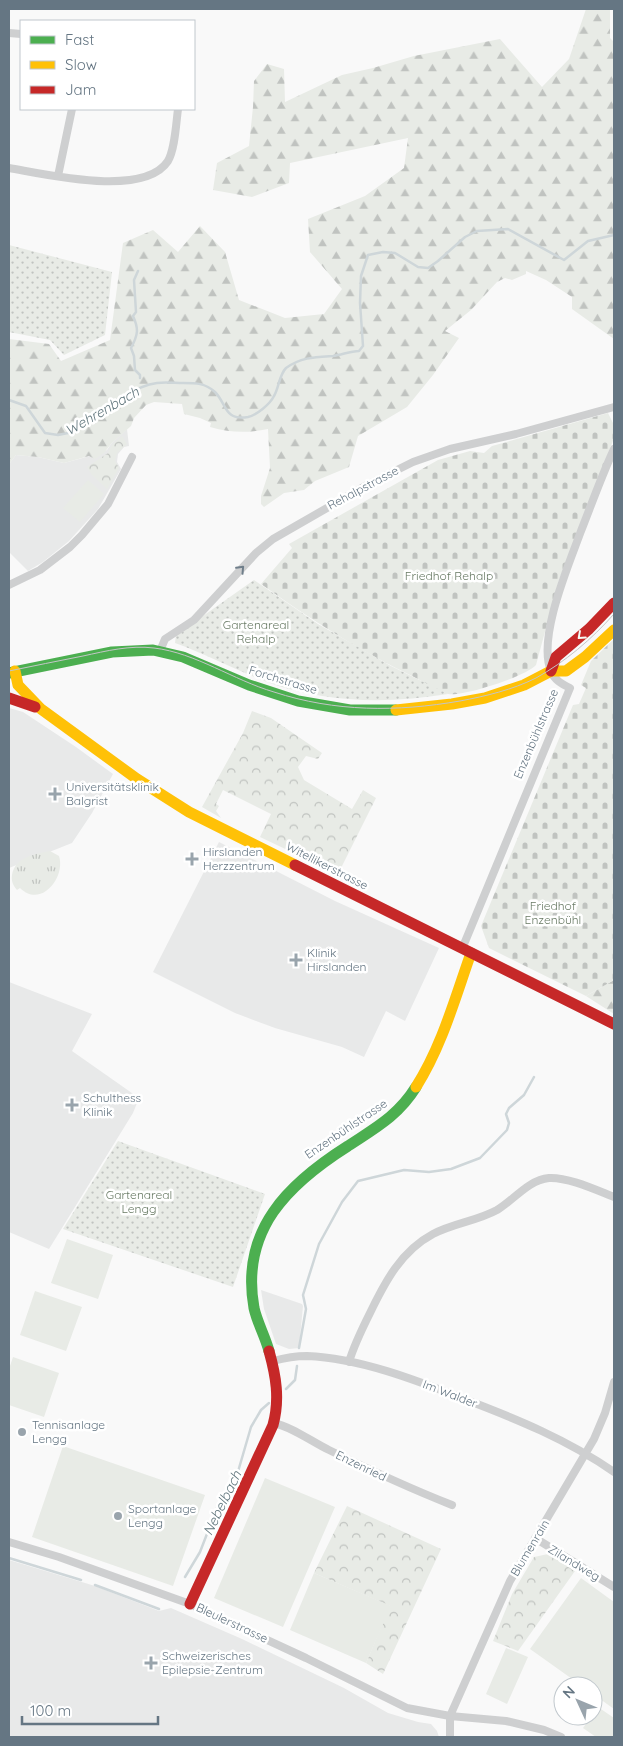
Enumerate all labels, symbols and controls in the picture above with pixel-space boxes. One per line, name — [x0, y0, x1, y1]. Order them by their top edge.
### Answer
legend — [20, 20, 195, 110]
text: Fast — [65, 30, 94, 49]
text: Slow — [65, 55, 97, 74]
text: Jam — [65, 80, 96, 99]
water label: Wehrenbach — [62, 382, 143, 439]
street label: Rehalpstrasse — [325, 462, 401, 513]
one-way arrow — [235, 566, 244, 575]
park label: Friedhof Rehalp — [405, 568, 493, 583]
park label: Gartenareal Rehalp — [223, 617, 289, 646]
one-way arrow — [577, 631, 586, 640]
street label: Forchstrasse — [247, 662, 319, 697]
street label: Enzenbühlstrasse — [510, 686, 561, 781]
place label: Universitätsklinik Balgrist — [66, 779, 159, 808]
marker: Universitätsklinik Balgrist — [48, 787, 62, 801]
street label: Witellikerstrasse — [284, 838, 371, 893]
place label: Hirslanden Herzzentrum — [203, 844, 275, 873]
marker: Hirslanden Herzzentrum — [185, 852, 199, 866]
park label: Friedhof Enzenbühl — [525, 898, 581, 927]
place label: Klinik Hirslanden — [307, 945, 366, 974]
marker: Klinik Hirslanden — [289, 953, 303, 967]
place label: Schulthess Klinik — [83, 1090, 142, 1119]
street label: Enzenbühlstrasse — [302, 1095, 390, 1162]
marker: Schulthess Klinik — [65, 1098, 79, 1112]
park label: Gartenareal Lengg — [106, 1187, 172, 1216]
street label: Im Walder — [421, 1376, 480, 1411]
place label: Tennisanlage Lengg — [32, 1417, 105, 1446]
marker: Tennisanlage Lengg — [16, 1426, 28, 1438]
street label: Enzenried — [334, 1447, 389, 1484]
water label: Nebelbach — [199, 1467, 246, 1538]
place label: Sportanlage Lengg — [128, 1501, 196, 1530]
marker: Sportanlage Lengg — [112, 1510, 124, 1522]
street label: Blumenrain — [507, 1517, 552, 1579]
street label: Zilandweg — [546, 1541, 603, 1584]
street label: Bleulerstrasse — [194, 1599, 271, 1646]
place label: Schweizerisches Epilepsie-Zentrum — [162, 1648, 263, 1677]
marker: Schweizerisches Epilepsie-Zentrum — [144, 1656, 158, 1670]
north arrow — [553, 1676, 603, 1726]
text: N — [559, 1682, 579, 1702]
scale bar — [22, 1694, 159, 1726]
text: 100 m — [30, 1701, 71, 1720]

